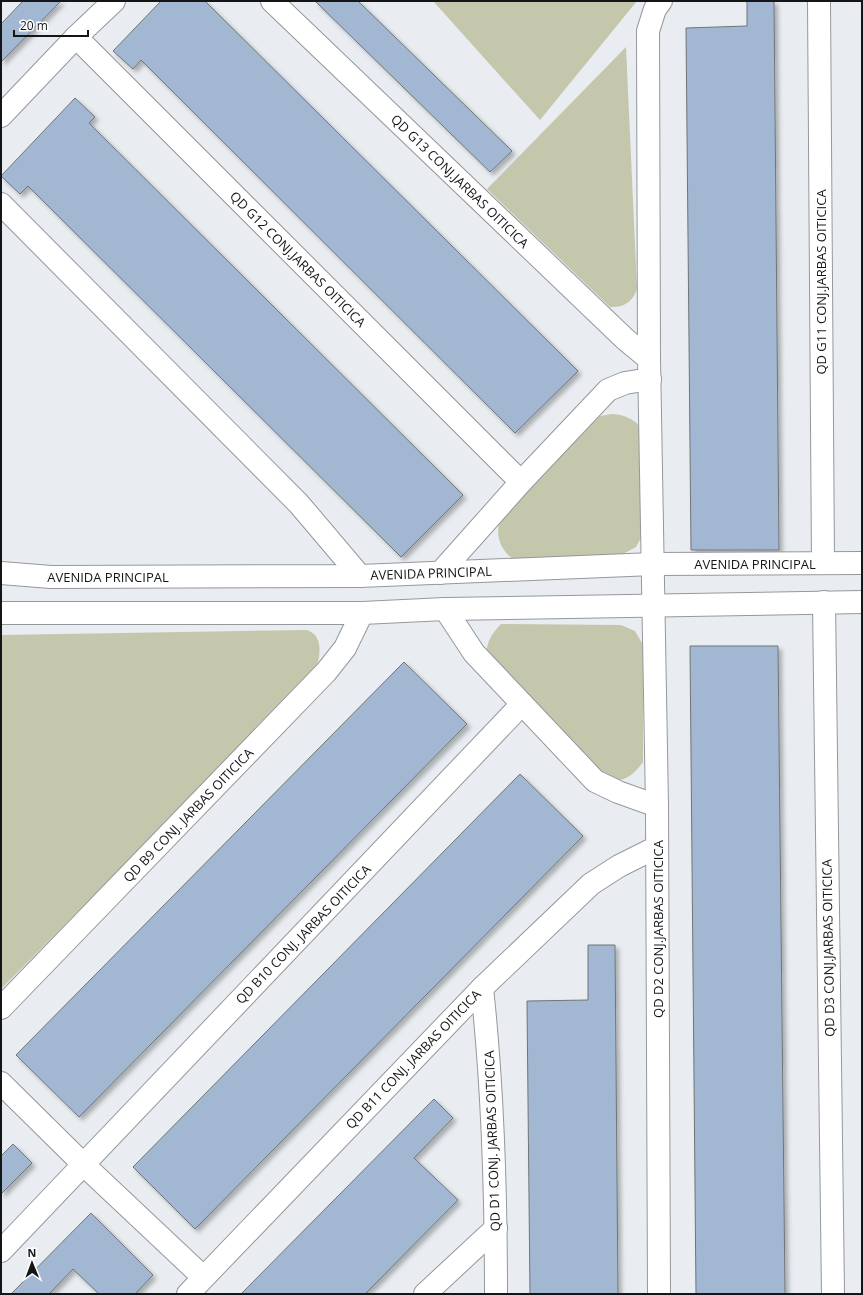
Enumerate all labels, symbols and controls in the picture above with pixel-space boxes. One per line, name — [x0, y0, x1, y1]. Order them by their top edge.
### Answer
scale bar — [14, 12, 88, 38]
text: 20 m — [20, 17, 48, 34]
street label: QD G13 CONJ.JARBAS OITICICA — [387, 110, 533, 252]
street label: QD G12 CONJ.JARBAS OITICICA — [226, 187, 370, 331]
street label: QD G11 CONJ.JARBAS OITICICA — [812, 189, 830, 375]
street label: AVENIDA PRINCIPAL — [694, 555, 816, 573]
street label: AVENIDA PRINCIPAL — [370, 562, 492, 584]
street label: AVENIDA PRINCIPAL — [47, 568, 169, 586]
street label: QD B9 CONJ. JARBAS OITICICA — [119, 743, 258, 886]
street label: QD D2 CONJ.JARBAS OITICICA — [649, 839, 667, 1018]
street label: QD D3 CONJ.JARBAS OITICICA — [817, 858, 839, 1037]
street label: QD B10 CONJ. JARBAS OITICICA — [231, 860, 375, 1008]
street label: QD B11 CONJ. JARBAS OITICICA — [341, 985, 485, 1133]
street label: QD D1 CONJ. JARBAS OITICICA — [480, 1049, 504, 1232]
north arrow — [12, 1243, 52, 1283]
text: N — [27, 1245, 36, 1260]

